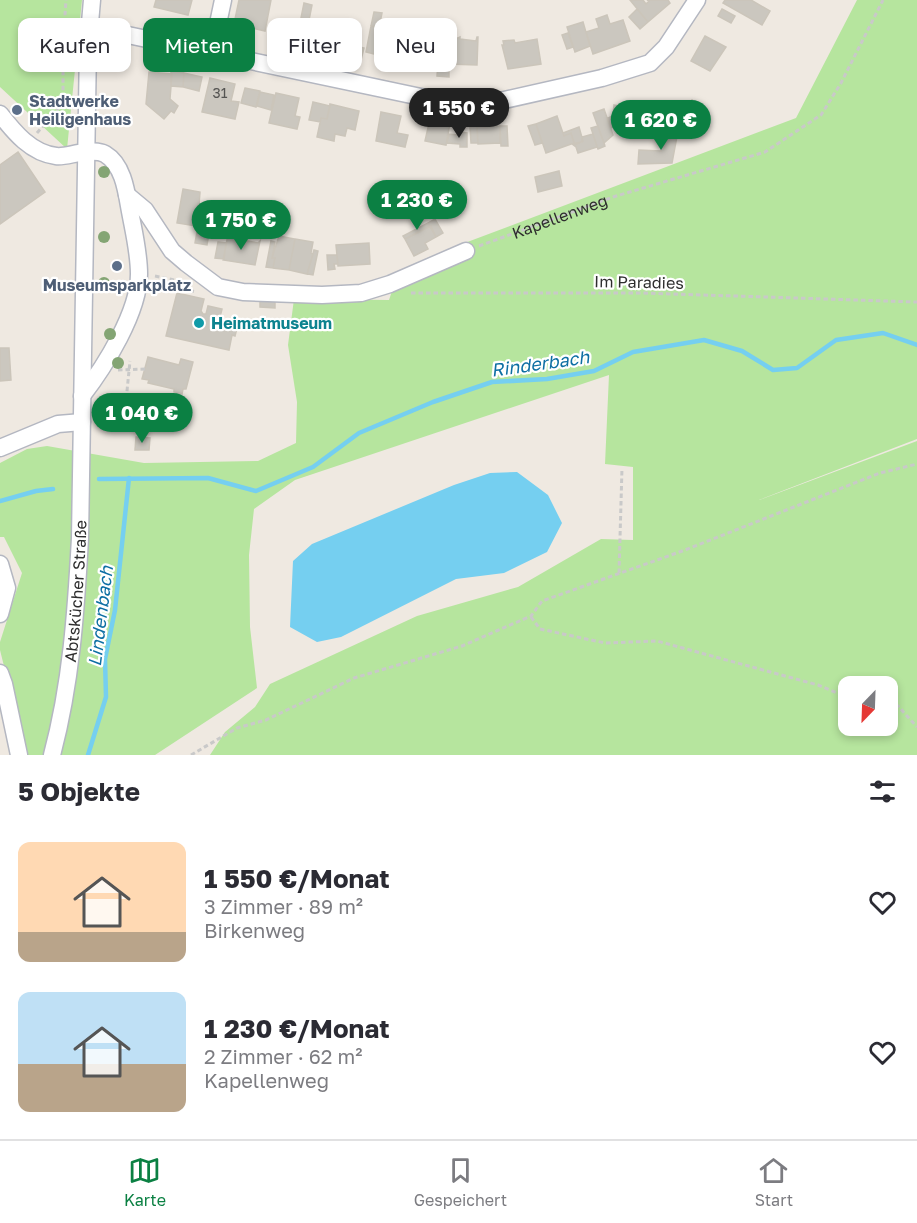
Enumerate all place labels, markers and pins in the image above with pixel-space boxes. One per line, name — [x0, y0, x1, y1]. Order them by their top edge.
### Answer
pin: 1 550 € — [404, 88, 514, 139]
place label: Stadtwerke Heiligenhaus — [29, 91, 131, 129]
pin: 1 620 € — [606, 100, 716, 151]
marker: Stadtwerke Heiligenhaus — [10, 103, 24, 117]
pin: 1 230 € — [362, 180, 472, 231]
pin: 1 750 € — [186, 200, 296, 251]
marker: Museumsparkplatz — [110, 259, 124, 273]
place label: Museumsparkplatz — [43, 275, 191, 295]
place label: Heimatmuseum — [211, 313, 332, 333]
marker: Heimatmuseum — [192, 316, 206, 330]
pin: 1 040 € — [87, 393, 197, 444]

